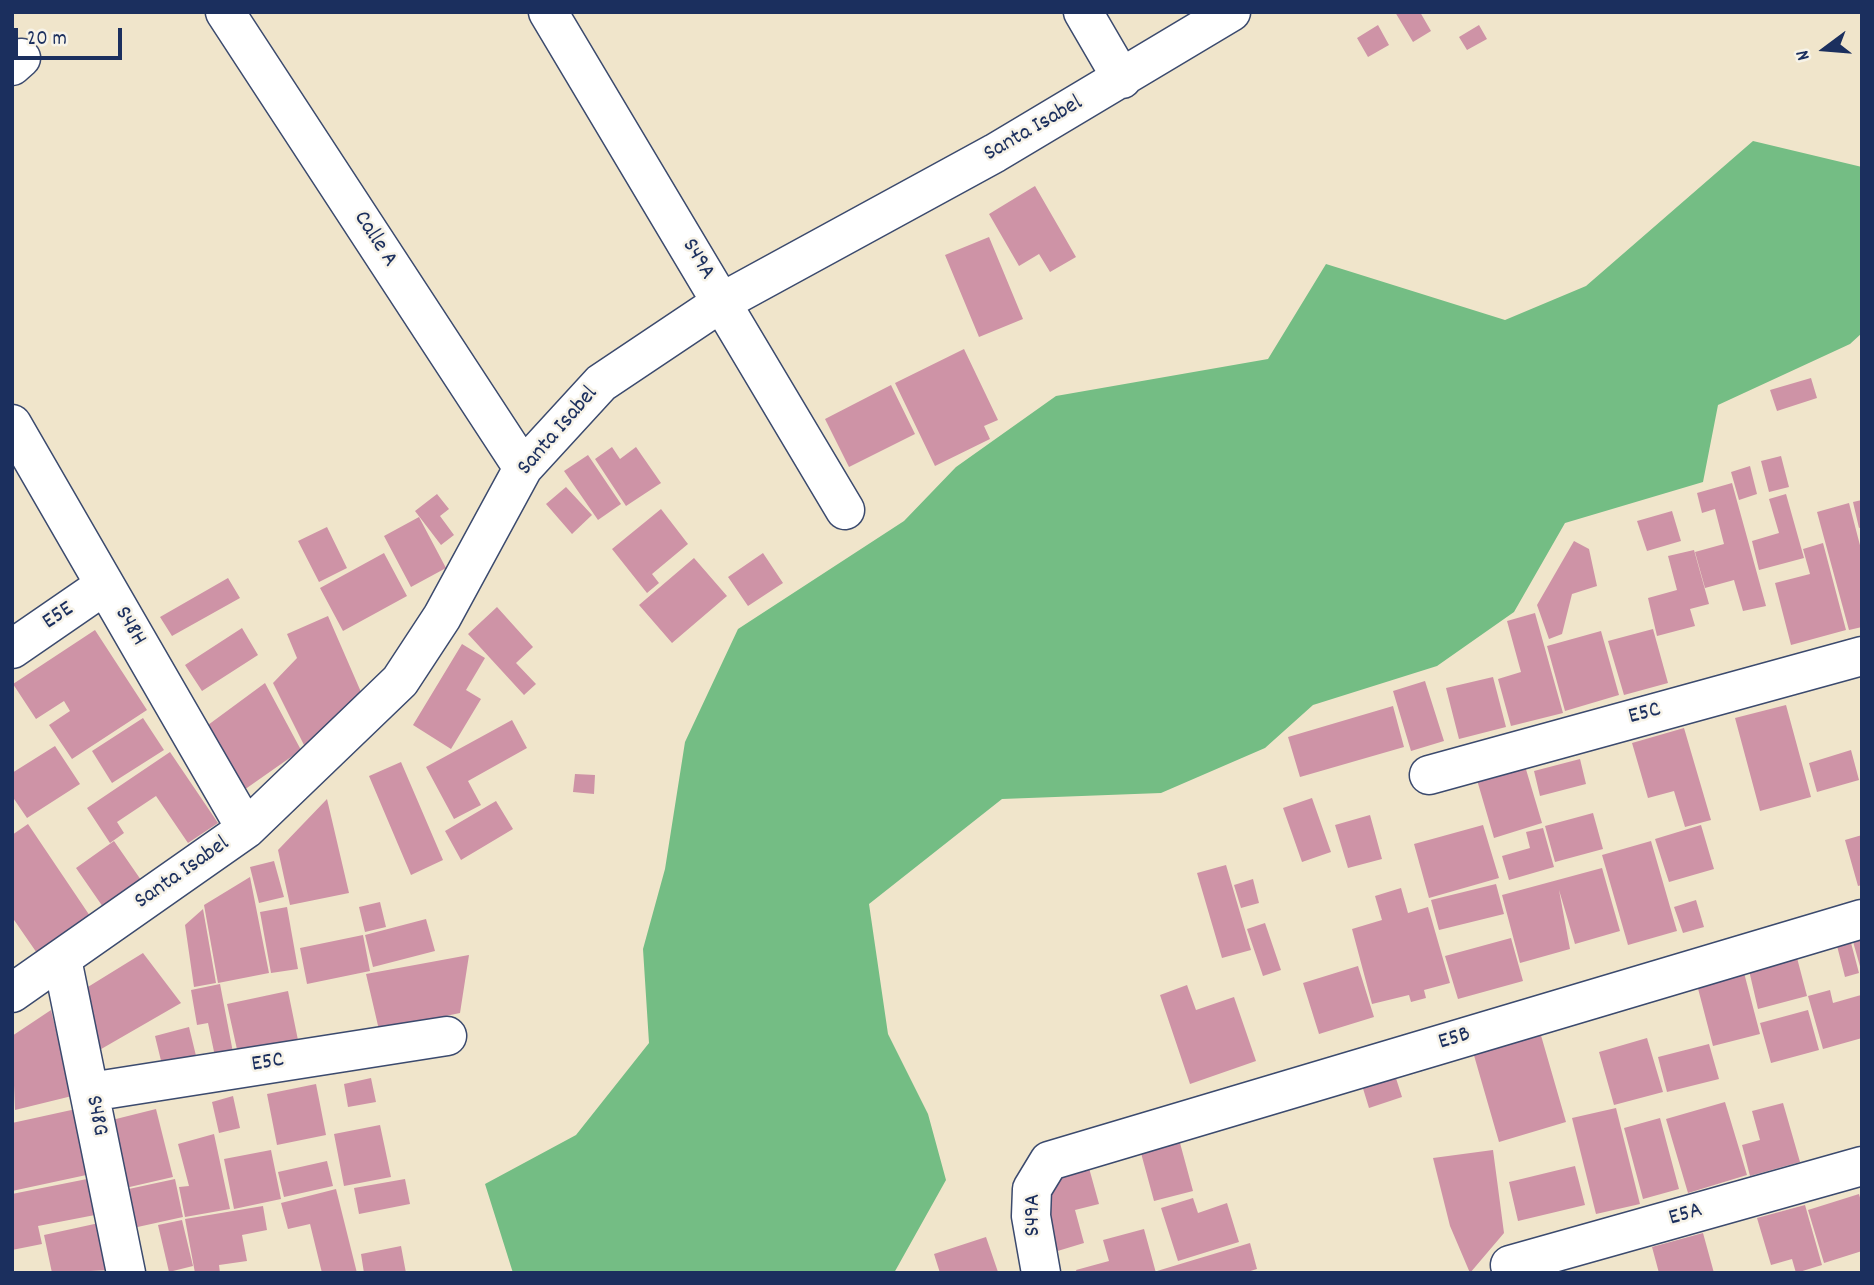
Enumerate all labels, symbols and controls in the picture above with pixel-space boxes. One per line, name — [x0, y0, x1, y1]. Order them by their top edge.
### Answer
scale bar — [18, 14, 126, 58]
north arrow — [1790, 14, 1860, 84]
text: 20 m — [27, 25, 67, 55]
text: N — [1790, 47, 1819, 63]
street label: Santa Isabel — [980, 91, 1088, 169]
street label: Calle A — [346, 207, 402, 273]
street label: S49A — [674, 235, 720, 285]
street label: Santa Isabel — [513, 382, 605, 482]
street label: E5E — [38, 597, 80, 637]
street label: S48H — [107, 602, 151, 652]
street label: E5C — [1626, 697, 1664, 733]
street label: Santa Isabel — [130, 831, 236, 917]
street label: E5B — [1436, 1022, 1474, 1058]
street label: E5C — [250, 1048, 286, 1080]
street label: S48G — [78, 1093, 112, 1139]
street label: S49A — [1021, 1194, 1049, 1236]
street label: E5A — [1666, 1198, 1706, 1234]

